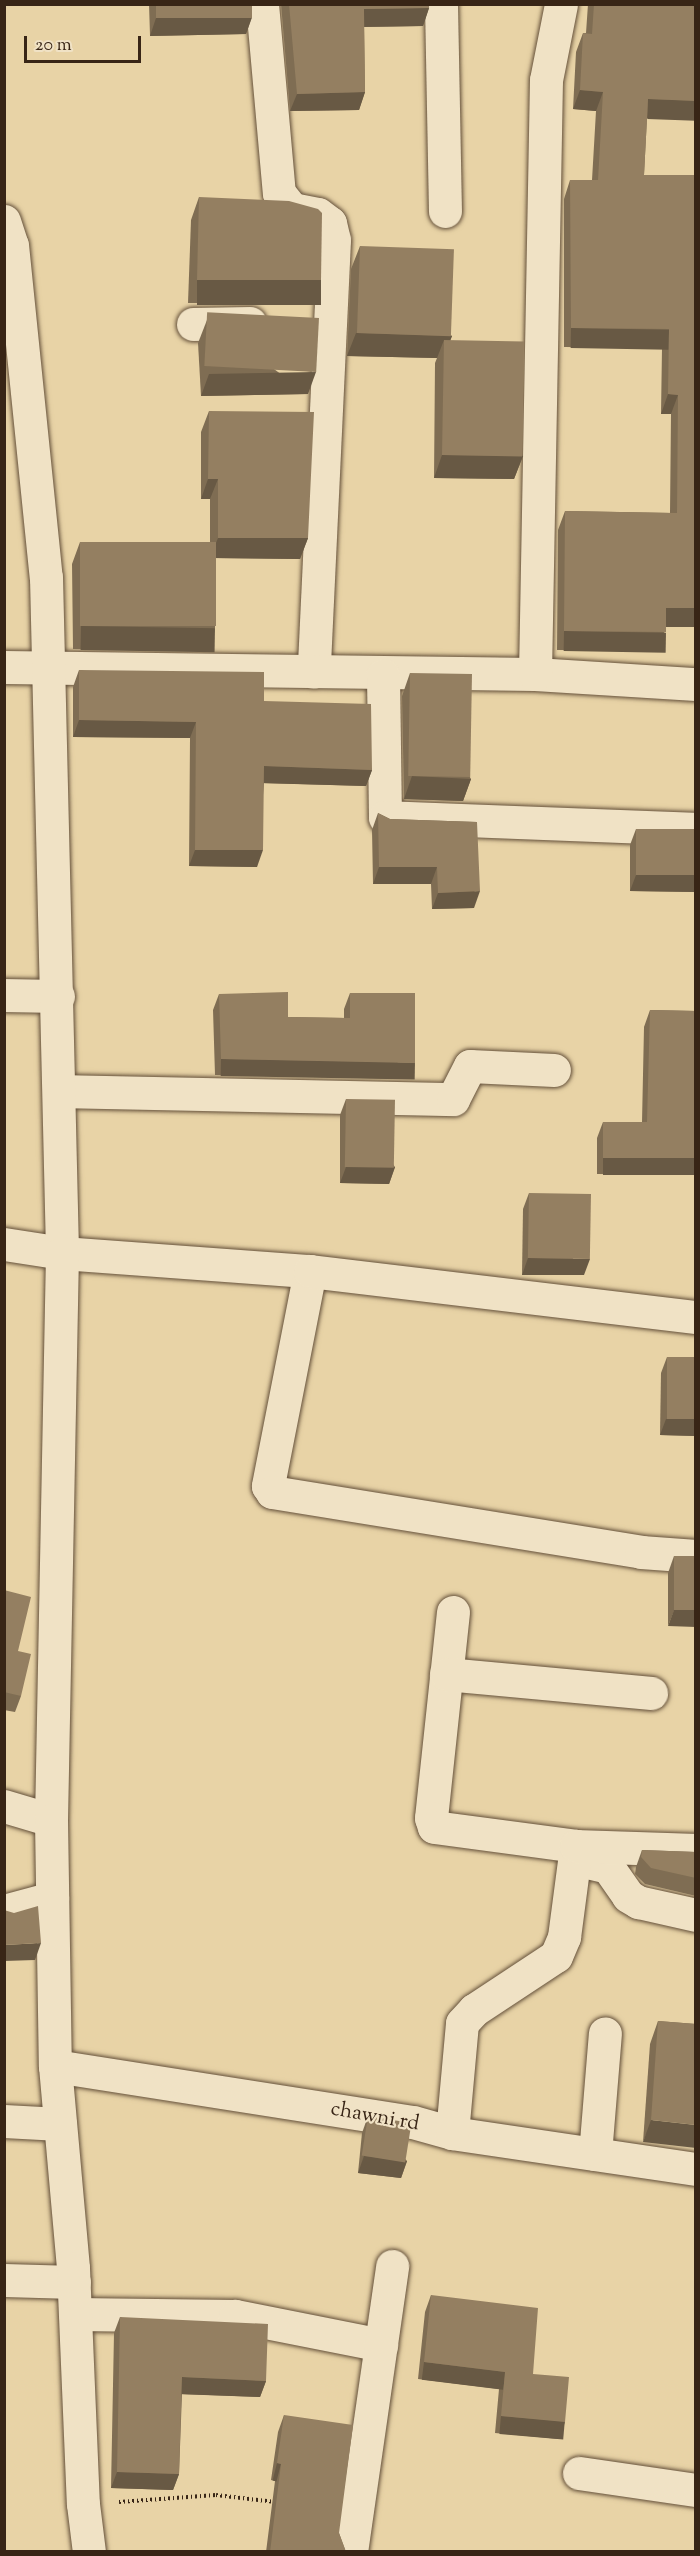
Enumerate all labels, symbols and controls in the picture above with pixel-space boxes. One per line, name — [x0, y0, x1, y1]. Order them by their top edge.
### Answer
scale bar — [27, 24, 144, 62]
text: 20 m — [35, 33, 72, 59]
street label: chawni rd — [329, 2097, 421, 2137]

